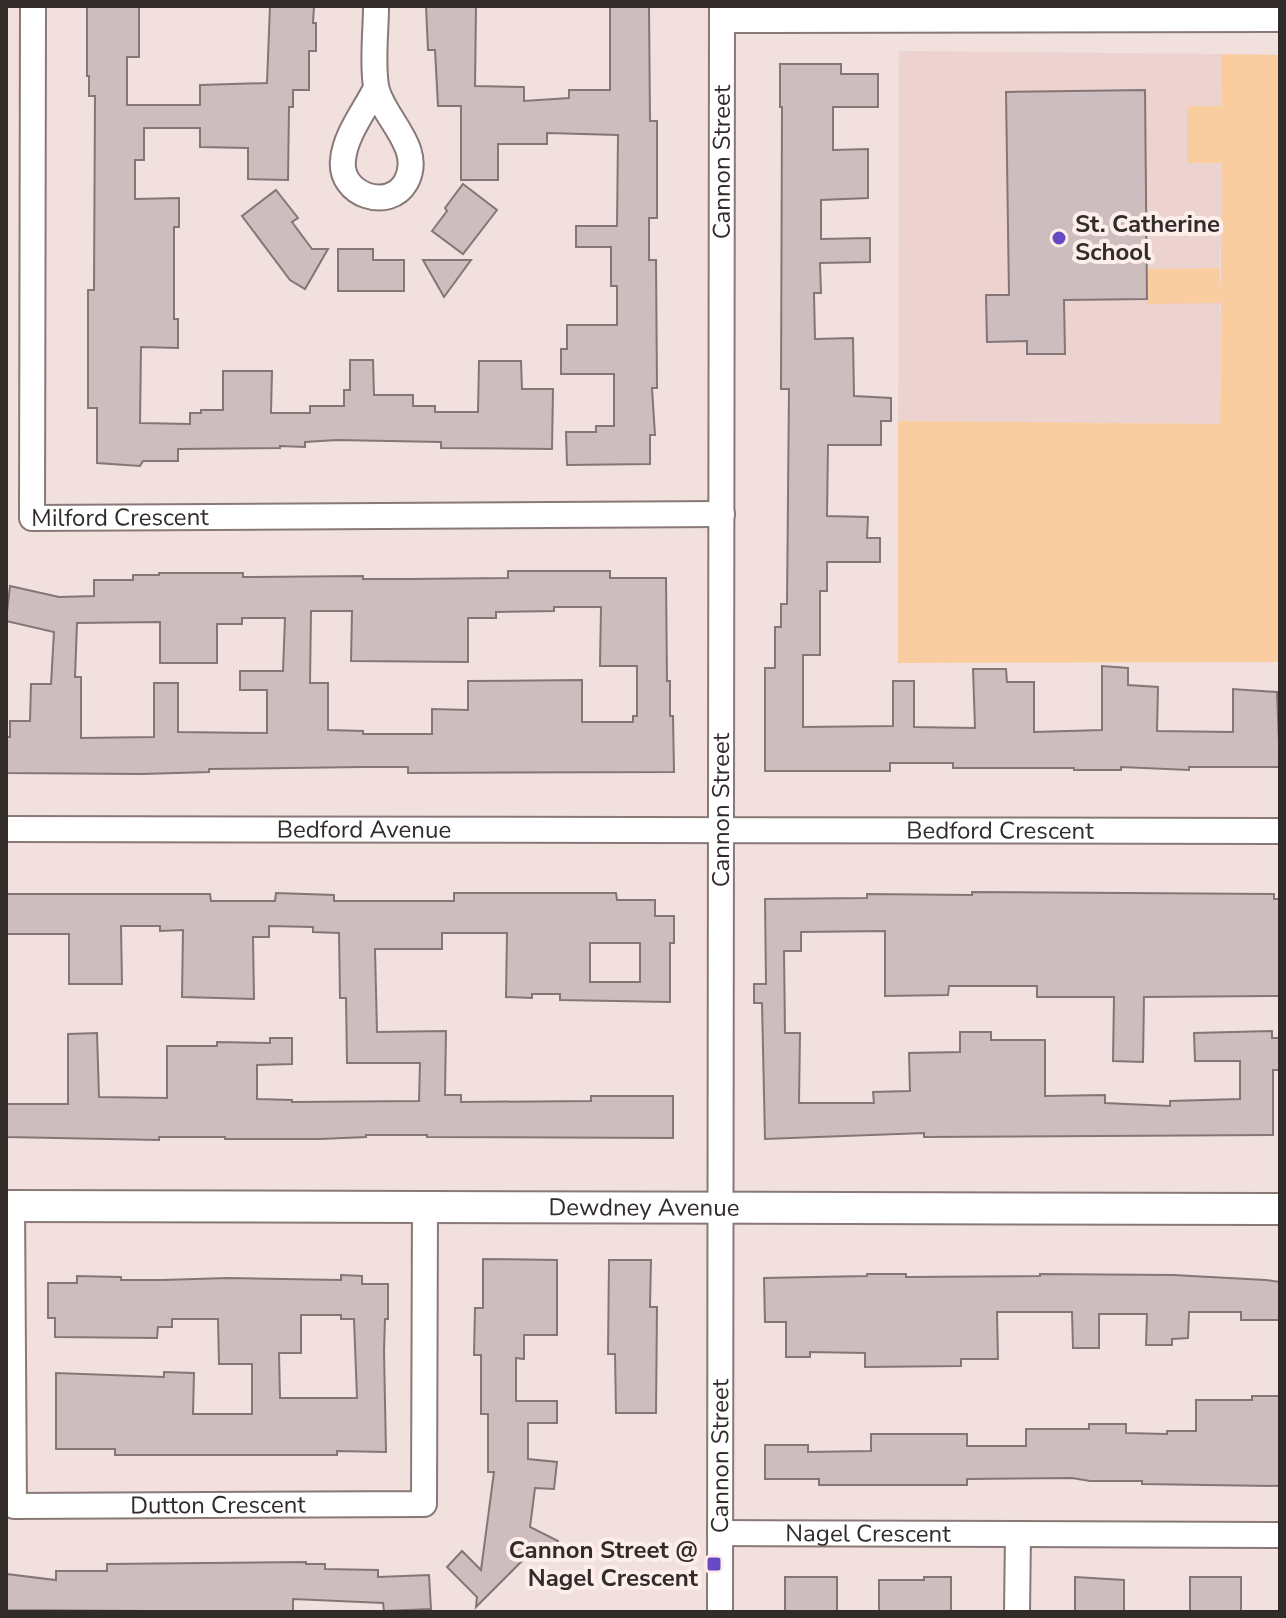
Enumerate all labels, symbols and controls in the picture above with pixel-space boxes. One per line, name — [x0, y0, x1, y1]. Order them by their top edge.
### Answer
street label: Cannon Street — [706, 84, 738, 239]
place label: St. Catherine School — [1075, 208, 1220, 268]
marker: St. Catherine School — [1050, 229, 1068, 247]
street label: Milford Crescent — [31, 501, 209, 534]
street label: Cannon Street — [705, 732, 737, 887]
street label: Bedford Avenue — [277, 813, 451, 846]
street label: Bedford Crescent — [906, 814, 1094, 847]
street label: Dewdney Avenue — [548, 1191, 740, 1224]
street label: Cannon Street — [704, 1378, 736, 1533]
street label: Dutton Crescent — [130, 1489, 306, 1521]
street label: Nagel Crescent — [785, 1517, 951, 1550]
place label: Cannon Street @ Nagel Crescent — [509, 1534, 699, 1594]
marker: Cannon Street @ Nagel Crescent — [705, 1555, 723, 1573]

